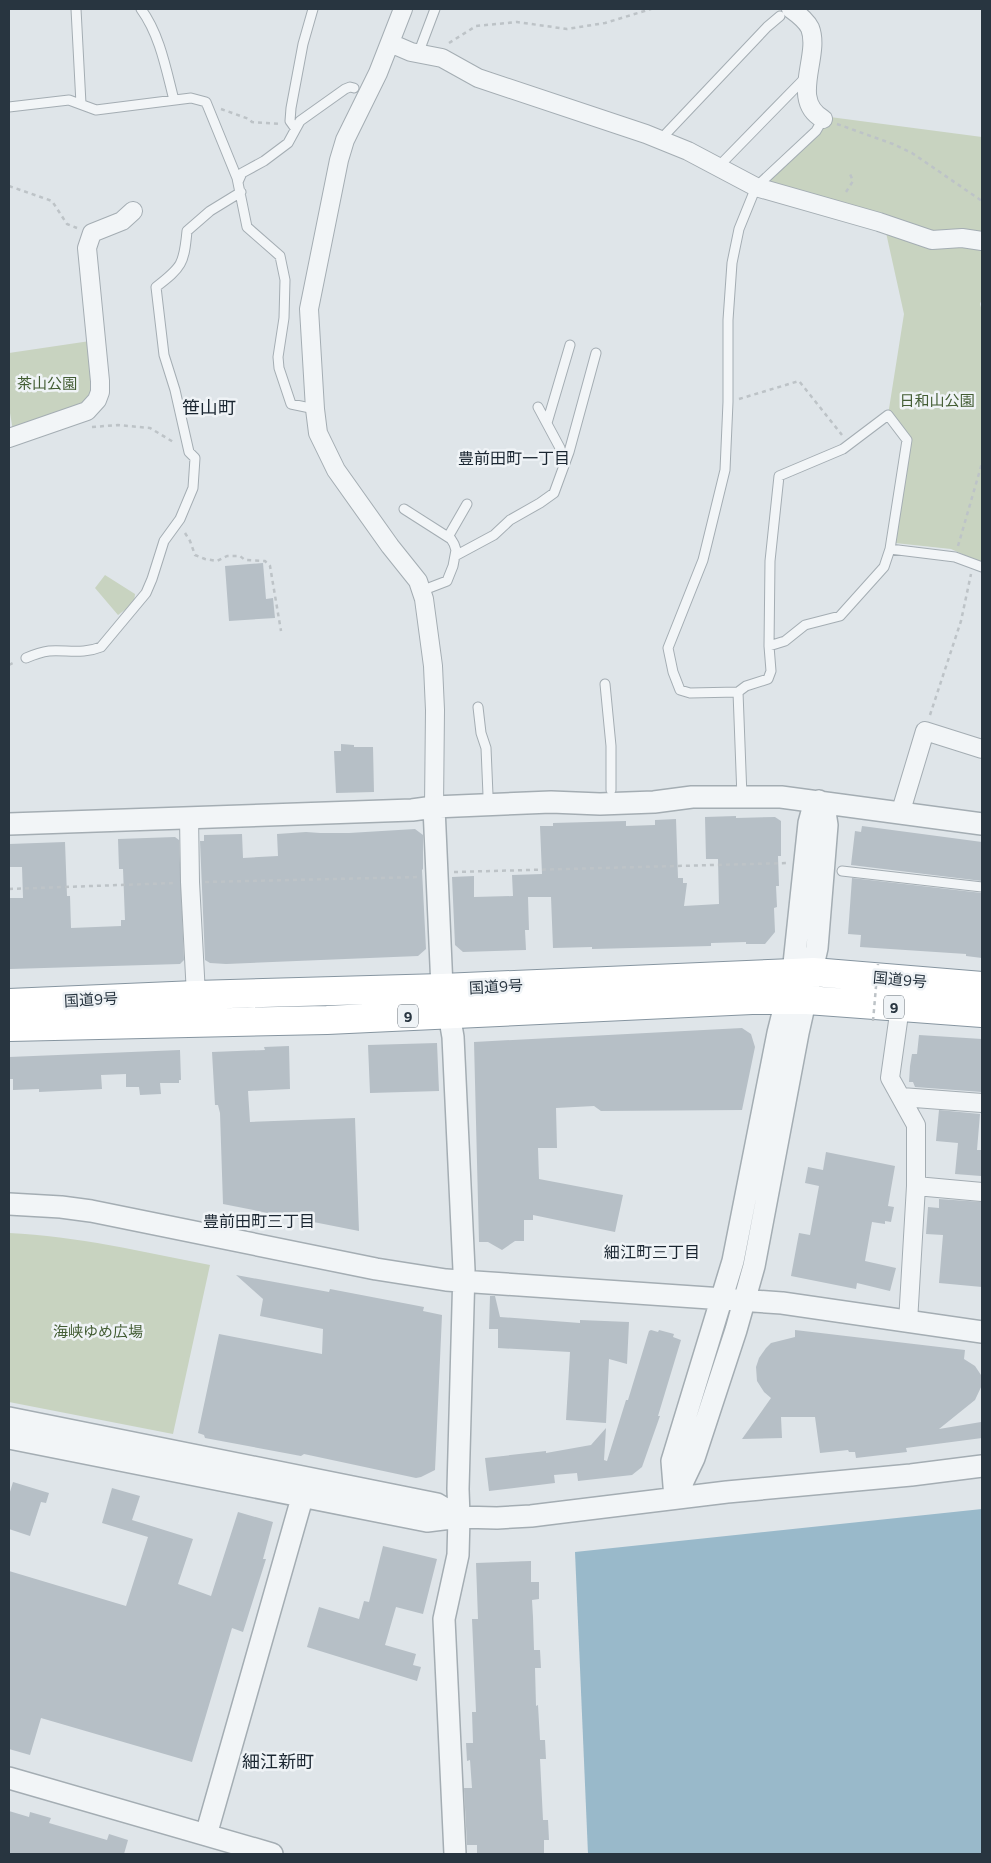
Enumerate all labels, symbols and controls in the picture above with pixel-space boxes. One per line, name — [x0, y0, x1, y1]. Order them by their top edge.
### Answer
park label: 茶山公園 — [17, 374, 77, 392]
park label: 日和山公園 — [899, 391, 975, 409]
district label: 笹山町 — [182, 396, 236, 418]
district label: 豊前田町一丁目 — [458, 448, 570, 467]
street label: 国道9号 — [872, 968, 928, 990]
street label: 国道9号 — [469, 976, 523, 996]
street label: 国道9号 — [64, 989, 118, 1009]
road number: 9 — [884, 996, 904, 1019]
road number: 9 — [398, 1004, 418, 1028]
district label: 豊前田町三丁目 — [203, 1211, 315, 1230]
district label: 細江町三丁目 — [604, 1242, 700, 1261]
park label: 海峡ゆめ広場 — [53, 1322, 143, 1340]
district label: 細江新町 — [242, 1750, 314, 1772]

